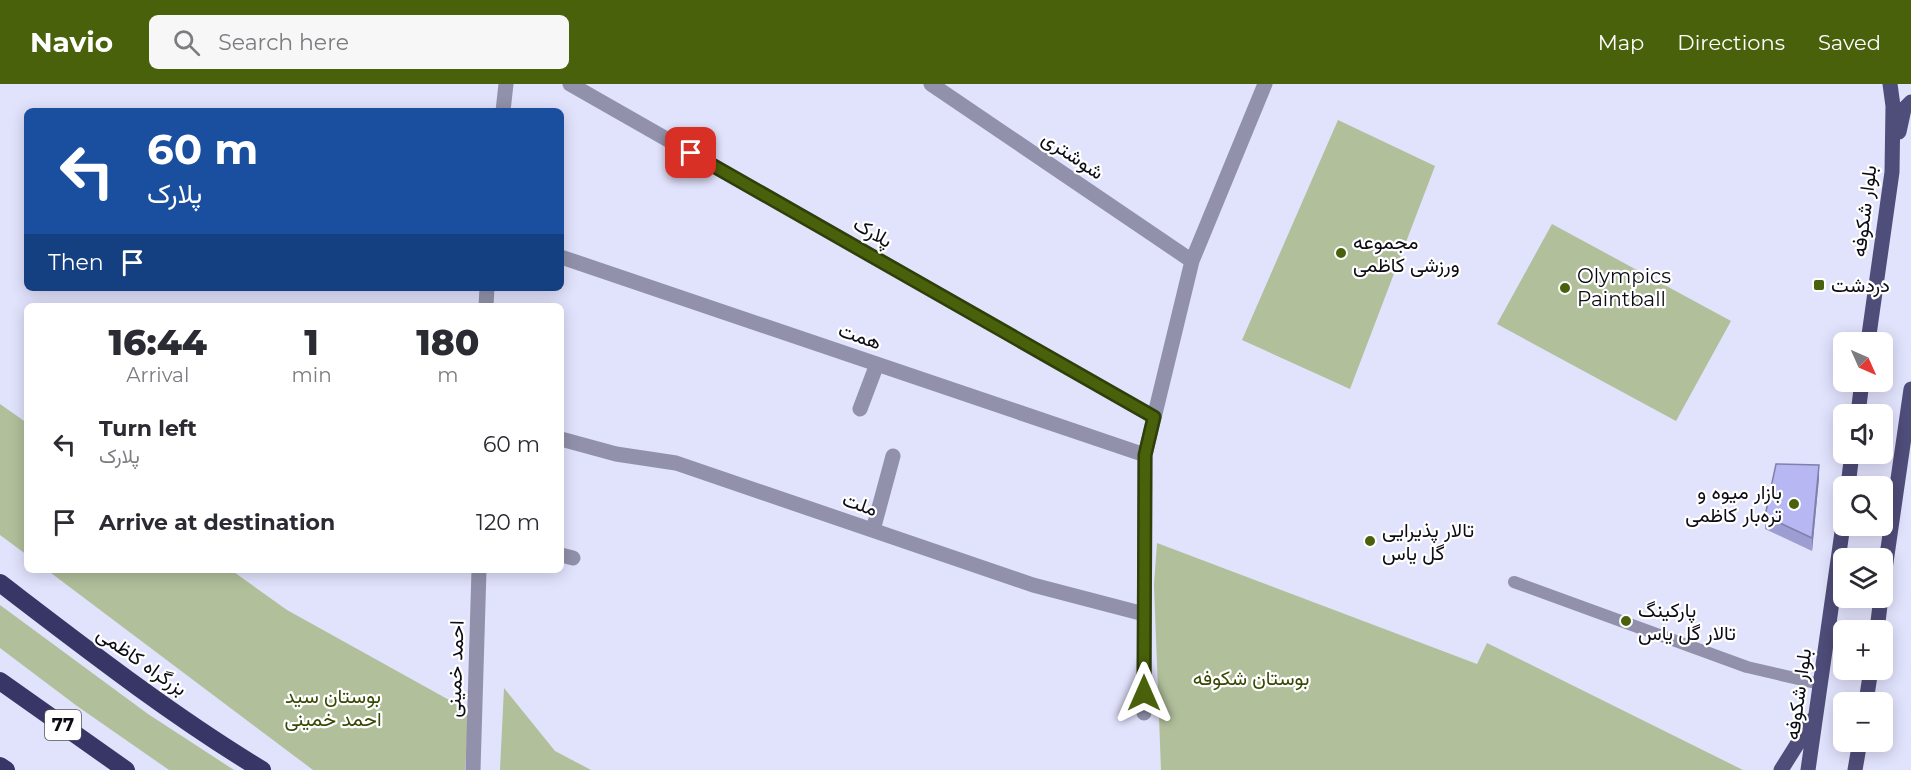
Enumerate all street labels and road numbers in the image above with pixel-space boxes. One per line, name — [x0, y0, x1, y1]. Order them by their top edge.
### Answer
street label: شوشتری — [1037, 126, 1108, 185]
street label: بلوار شکوفه — [1846, 164, 1883, 258]
street label: پلارک — [848, 211, 897, 254]
street label: همت — [835, 317, 885, 355]
street label: ملت — [839, 487, 881, 521]
street label: احمد خمینی — [441, 620, 469, 718]
street label: بزرگراه کاظمی — [92, 621, 192, 702]
street label: بلوار شکوفه — [1780, 647, 1817, 742]
road number: 77 — [45, 710, 81, 740]

